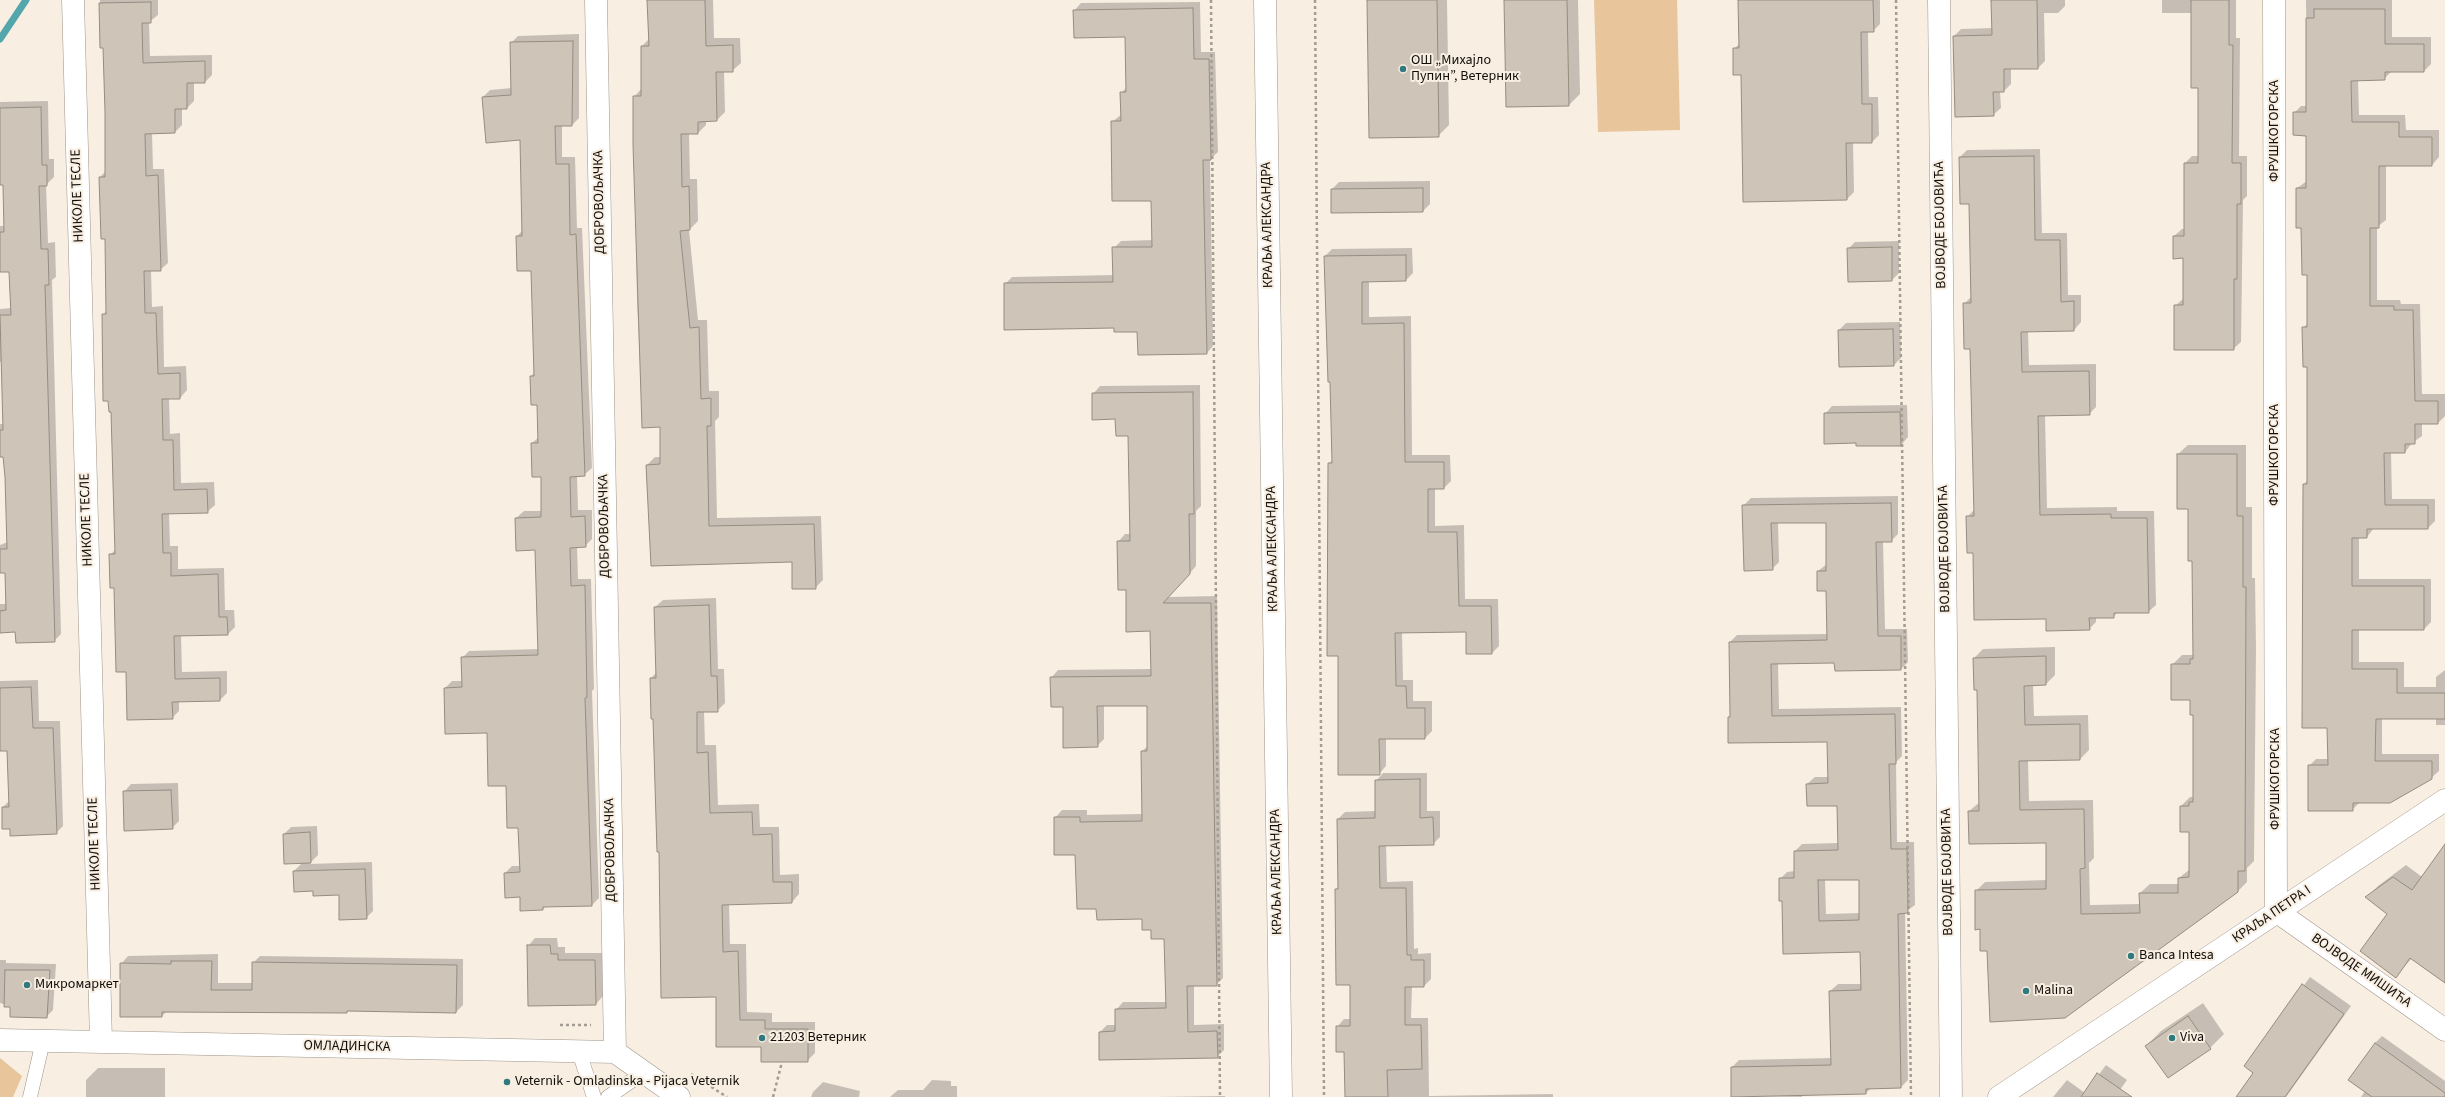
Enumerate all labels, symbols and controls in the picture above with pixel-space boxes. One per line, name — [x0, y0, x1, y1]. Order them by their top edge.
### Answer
place label: ОШ „Михајло Пупин”, Ветерник — [1411, 53, 1519, 86]
marker: ОШ „Михајло Пупин”, Ветерник — [1398, 64, 1408, 74]
street label: ФРУШКОГОРСКА — [2267, 80, 2283, 182]
street label: НИКОЛЕ ТЕСЛЕ — [68, 149, 88, 243]
street label: ДОБРОВОЉАЧКА — [591, 150, 609, 254]
street label: ВОЈВОДЕ БОЈОВИЋА — [1931, 161, 1951, 289]
street label: КРАЉА АЛЕКСАНДРА — [1258, 162, 1278, 288]
street label: ФРУШКОГОРСКА — [2267, 404, 2283, 506]
street label: НИКОЛЕ ТЕСЛЕ — [77, 473, 97, 567]
street label: ДОБРОВОЉАЧКА — [596, 474, 614, 578]
street label: ВОЈВОДЕ БОЈОВИЋА — [1935, 485, 1955, 613]
street label: КРАЉА АЛЕКСАНДРА — [1263, 486, 1283, 612]
street label: ФРУШКОГОРСКА — [2268, 728, 2284, 830]
street label: НИКОЛЕ ТЕСЛЕ — [85, 797, 105, 891]
street label: ДОБРОВОЉАЧКА — [602, 798, 620, 902]
street label: ВОЈВОДЕ БОЈОВИЋА — [1938, 808, 1958, 936]
street label: КРАЉА АЛЕКСАНДРА — [1267, 809, 1287, 935]
street label: КРАЉА ПЕТРА I — [2229, 883, 2315, 947]
street label: ВОЈВОДЕ МИШИЋА — [2308, 930, 2414, 1012]
place label: Banca Intesa — [2139, 948, 2214, 964]
marker: Banca Intesa — [2126, 951, 2136, 961]
place label: Микромаркет — [35, 977, 119, 993]
marker: Микромаркет — [22, 980, 32, 990]
place label: Malina — [2034, 983, 2073, 999]
marker: Malina — [2021, 986, 2031, 996]
place label: 21203 Ветерник — [770, 1030, 866, 1046]
place label: Viva — [2180, 1030, 2204, 1046]
marker: 21203 Ветерник — [757, 1033, 767, 1043]
marker: Viva — [2167, 1033, 2177, 1043]
street label: ОМЛАДИНСКА — [303, 1038, 391, 1056]
place label: Veternik - Omladinska - Pijaca Veternik — [515, 1074, 739, 1090]
marker: Veternik - Omladinska - Pijaca Veternik — [502, 1077, 512, 1087]

